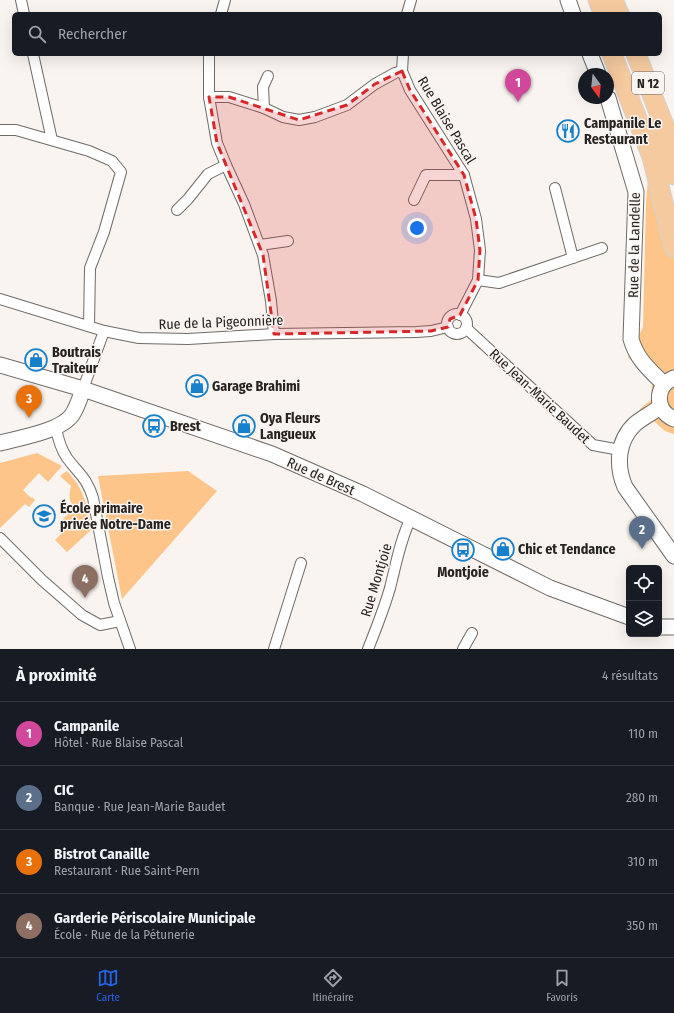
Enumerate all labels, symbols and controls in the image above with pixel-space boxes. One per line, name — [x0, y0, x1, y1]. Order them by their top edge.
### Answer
search box — [12, 12, 662, 56]
icon: search — [26, 23, 48, 45]
text: Rechercher — [58, 25, 127, 43]
north arrow — [578, 68, 614, 104]
pin: 1 — [505, 69, 531, 102]
road number: N 12 — [632, 72, 664, 94]
street label: Rue Blaise Pascal — [414, 74, 479, 167]
place label: Campanile Le Restaurant — [584, 115, 661, 148]
restaurant icon: Campanile Le Restaurant — [555, 118, 581, 144]
street label: Rue de la Landelle — [625, 192, 644, 298]
your location — [407, 218, 427, 238]
street label: Rue de la Pigeonnière — [158, 312, 284, 333]
place label: Boutrais Traiteur — [52, 344, 101, 377]
street label: Rue Jean-Marie Baudet — [486, 345, 594, 448]
shop icon: Boutrais Traiteur — [23, 347, 49, 373]
shop icon: Garage Brahimi — [184, 373, 210, 399]
place label: Garage Brahimi — [212, 378, 301, 395]
pin: 3 — [16, 385, 42, 418]
place label: Oya Fleurs Langueux — [260, 410, 320, 443]
bus stop icon: Brest — [141, 413, 167, 439]
shop icon: Oya Fleurs Langueux — [231, 413, 257, 439]
place label: Brest — [170, 418, 202, 435]
street label: Rue de Brest — [284, 454, 358, 499]
place label: École primaire privée Notre-Dame — [60, 499, 171, 533]
school or university icon: École primaire privée Notre-Dame — [31, 503, 57, 529]
pin: 2 — [629, 516, 655, 549]
shop icon: Chic et Tendance — [490, 536, 516, 562]
bus stop icon: Montjoie — [450, 537, 476, 563]
street label: Rue Montjoie — [357, 541, 396, 619]
place label: Chic et Tendance — [518, 541, 615, 558]
place label: Montjoie — [437, 564, 489, 581]
pin: 4 — [72, 565, 98, 598]
map controls — [626, 565, 662, 637]
button: locate — [626, 565, 662, 601]
button: layers — [626, 601, 662, 637]
text: À proximité — [16, 665, 97, 686]
text: 4 résultats — [602, 668, 658, 683]
text: Campanile — [54, 717, 119, 735]
text: 1 — [26, 726, 32, 741]
text: 110 m — [628, 726, 658, 741]
text: Hôtel · Rue Blaise Pascal — [54, 735, 183, 750]
text: CIC — [54, 781, 74, 799]
text: 2 — [26, 790, 32, 805]
text: 280 m — [626, 790, 658, 805]
text: Banque · Rue Jean-Marie Baudet — [54, 799, 225, 814]
text: Bistrot Canaille — [54, 845, 150, 863]
text: 3 — [26, 854, 32, 869]
text: 310 m — [628, 854, 658, 869]
text: Restaurant · Rue Saint-Pern — [54, 863, 200, 878]
text: Garderie Périscolaire Municipale — [54, 909, 256, 927]
text: 4 — [26, 918, 32, 933]
text: 350 m — [626, 918, 658, 933]
text: École · Rue de la Pétunerie — [54, 927, 195, 942]
tab: Carte — [96, 967, 120, 1004]
tab: Itinéraire — [313, 967, 354, 1004]
tab: Favoris — [546, 967, 578, 1004]

